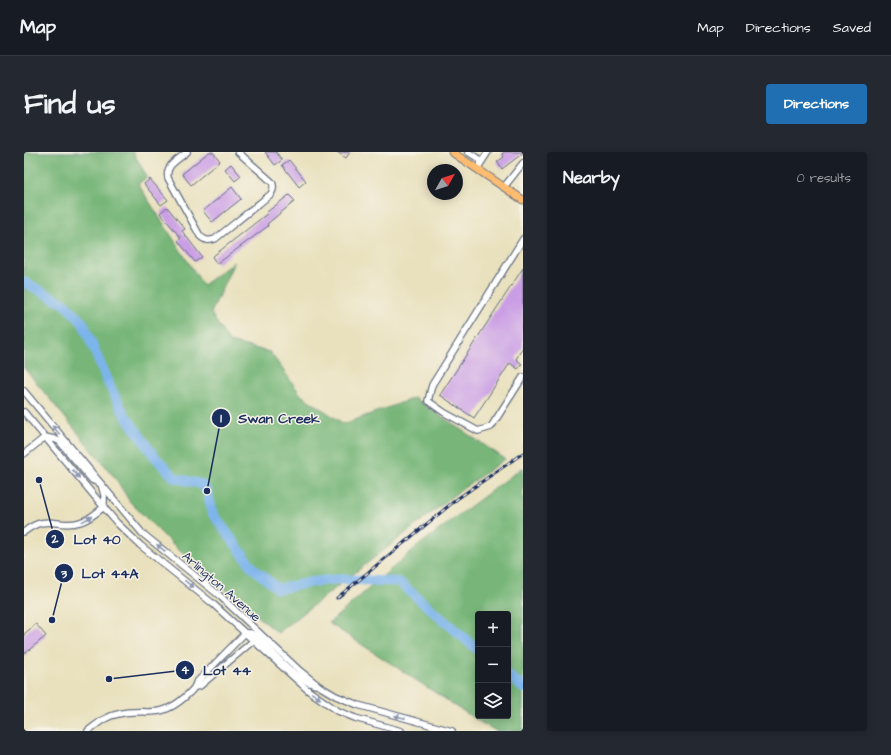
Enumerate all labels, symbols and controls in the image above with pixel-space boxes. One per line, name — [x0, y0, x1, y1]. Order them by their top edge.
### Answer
text: Map — [20, 14, 56, 41]
text: Map — [697, 18, 724, 38]
text: Directions — [746, 18, 811, 38]
text: Saved — [833, 18, 871, 38]
button: Directions — [766, 84, 867, 124]
text: Find us — [24, 85, 115, 124]
north arrow — [427, 164, 463, 200]
text: Nearby — [563, 166, 620, 190]
text: 0 results — [796, 169, 851, 187]
callout: Swan Creek — [211, 405, 328, 431]
text: Swan Creek — [237, 409, 320, 429]
text: 1 — [220, 410, 222, 427]
one-way arrow — [52, 424, 61, 435]
one-way arrow — [72, 469, 81, 480]
one-way arrow — [81, 516, 93, 522]
callout: Lot 40 — [45, 526, 128, 552]
text: Lot 40 — [73, 530, 121, 550]
text: 2 — [51, 531, 59, 548]
one-way arrow — [155, 543, 166, 552]
street label: Arlington Avenue — [177, 547, 265, 627]
callout: Lot 44A — [54, 560, 147, 586]
text: Lot 44A — [82, 564, 139, 584]
text: 3 — [60, 566, 68, 583]
one-way arrow — [183, 580, 194, 588]
map controls — [475, 611, 511, 719]
button: + — [475, 611, 511, 647]
button: − — [475, 647, 511, 683]
callout: Lot 44 — [175, 657, 259, 683]
text: Lot 44 — [203, 661, 251, 681]
text: 4 — [181, 662, 190, 679]
button: layers — [475, 683, 511, 719]
one-way arrow — [311, 692, 322, 700]
one-way arrow — [394, 714, 406, 720]

